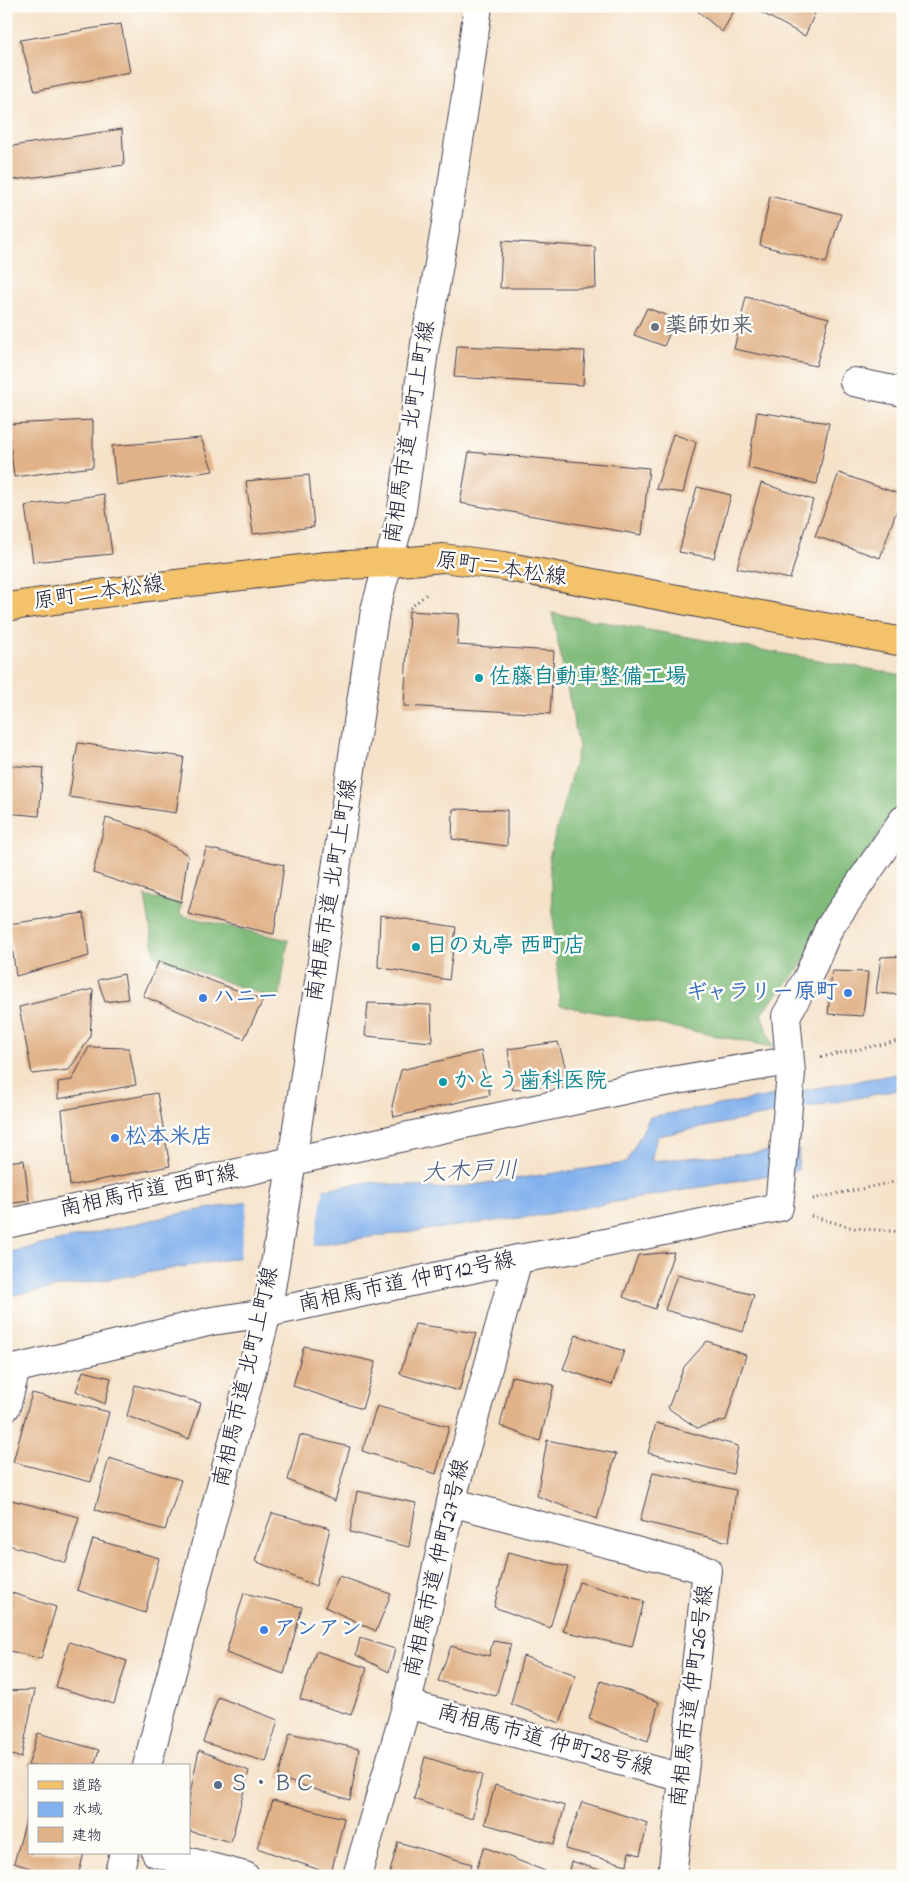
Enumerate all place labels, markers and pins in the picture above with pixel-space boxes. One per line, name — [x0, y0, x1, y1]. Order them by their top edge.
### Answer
place label: 薬師如来 — [665, 311, 753, 343]
marker: 薬師如来 — [649, 321, 661, 333]
place label: 佐藤自動車整備工場 — [489, 662, 687, 694]
marker: 佐藤自動車整備工場 — [473, 672, 485, 684]
place label: 日の丸亭 西町店 — [426, 931, 586, 963]
marker: 日の丸亭 西町店 — [410, 941, 422, 953]
place label: ギャラリー原町 — [685, 977, 838, 1009]
place label: ハニー — [213, 982, 279, 1014]
marker: ギャラリー原町 — [842, 987, 854, 999]
marker: ハニー — [197, 992, 209, 1004]
place label: かとう歯科医院 — [453, 1066, 607, 1098]
marker: かとう歯科医院 — [437, 1076, 449, 1088]
place label: 松本米店 — [125, 1122, 213, 1154]
marker: 松本米店 — [109, 1132, 121, 1144]
place label: アンアン — [274, 1614, 362, 1646]
marker: アンアン — [258, 1624, 270, 1636]
place label: Ｓ・ＢＣ — [228, 1769, 316, 1801]
marker: Ｓ・ＢＣ — [212, 1779, 224, 1791]

